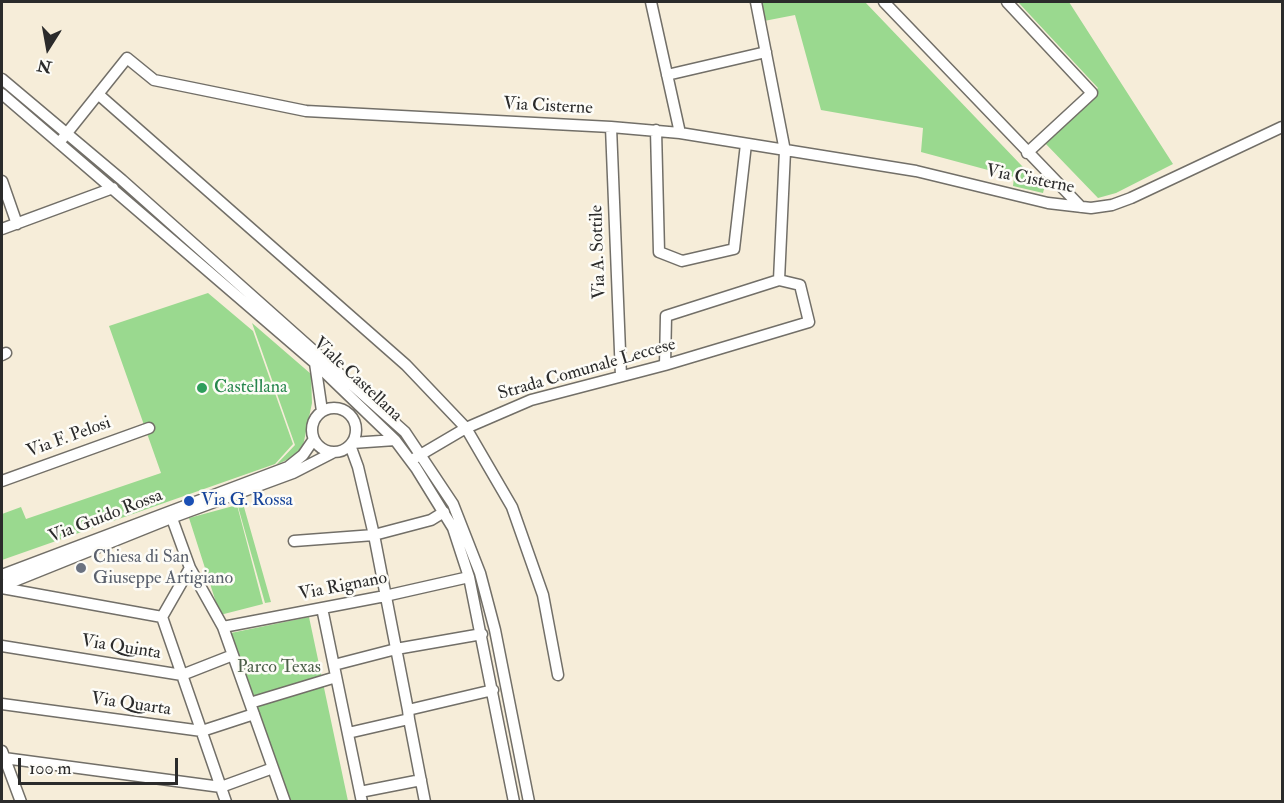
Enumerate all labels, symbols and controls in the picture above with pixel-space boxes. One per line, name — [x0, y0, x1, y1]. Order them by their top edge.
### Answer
north arrow — [18, 18, 78, 78]
text: N — [36, 54, 54, 77]
street label: Via Cisterne — [503, 94, 593, 120]
street label: Via Cisterne — [984, 161, 1076, 199]
street label: Via A. Sottile — [587, 204, 611, 300]
street label: Viale Castellana — [308, 333, 406, 427]
street label: Strada Comunale Leccese — [496, 334, 678, 406]
place label: Castellana — [214, 377, 287, 399]
marker: Castellana — [195, 381, 209, 395]
street label: Via F. Pelosi — [24, 413, 114, 463]
street label: Via Guido Rossa — [46, 485, 166, 549]
place label: Via G. Rossa — [201, 490, 293, 512]
marker: Via G. Rossa — [182, 494, 196, 508]
place label: Chiesa di San Giuseppe Artigiano — [93, 547, 233, 590]
marker: Chiesa di San Giuseppe Artigiano — [74, 561, 88, 575]
street label: Via Rignano — [297, 568, 389, 606]
street label: Via Quinta — [80, 631, 162, 665]
park label: Parco Texas — [237, 657, 321, 679]
street label: Via Quarta — [90, 689, 172, 721]
scale bar — [21, 746, 182, 784]
text: 100 m — [29, 757, 72, 780]

